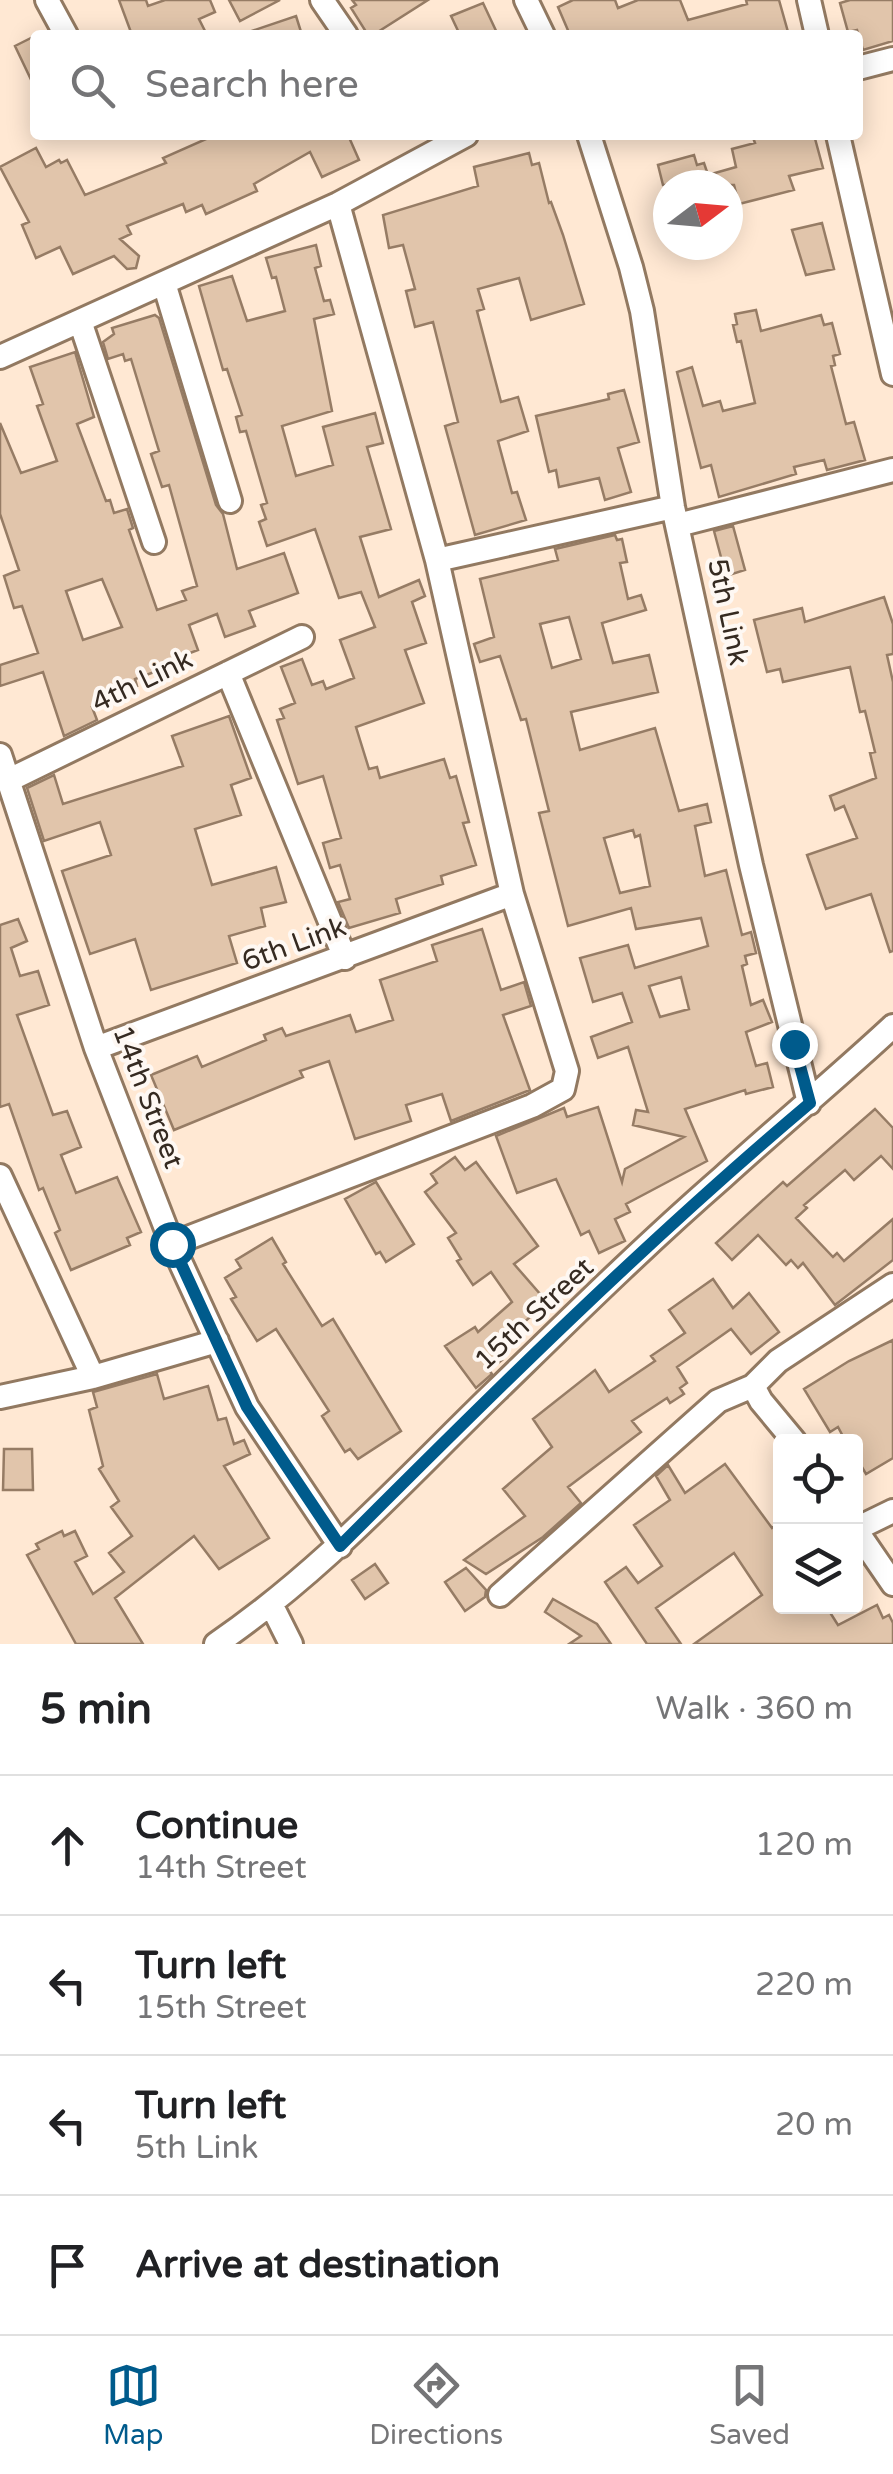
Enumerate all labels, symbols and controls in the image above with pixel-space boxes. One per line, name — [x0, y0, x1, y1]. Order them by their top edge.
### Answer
search box — [30, 30, 863, 140]
icon: search — [65, 58, 120, 113]
text: Search here — [145, 62, 359, 108]
north arrow — [653, 170, 743, 260]
street label: 5th Link — [700, 556, 756, 668]
street label: 4th Link — [86, 642, 198, 720]
street label: 6th Link — [237, 910, 351, 978]
street label: 14th Street — [105, 1021, 191, 1173]
route end — [772, 1022, 818, 1068]
route start — [150, 1222, 196, 1268]
street label: 15th Street — [467, 1250, 601, 1378]
map controls — [773, 1434, 863, 1614]
button: locate — [773, 1434, 863, 1524]
button: layers — [773, 1524, 863, 1614]
text: 5 min — [40, 1684, 152, 1735]
text: Walk · 360 m — [656, 1690, 853, 1728]
text: Continue — [135, 1803, 298, 1849]
icon: ahead — [40, 1818, 95, 1873]
text: 120 m — [755, 1826, 853, 1864]
text: 14th Street — [135, 1849, 307, 1887]
text: Turn left — [135, 1943, 286, 1989]
icon: left — [40, 1958, 95, 2013]
text: 220 m — [755, 1966, 853, 2004]
text: 15th Street — [135, 1989, 307, 2027]
text: Turn left — [135, 2083, 286, 2129]
icon: left — [40, 2098, 95, 2153]
text: 20 m — [775, 2106, 853, 2144]
text: 5th Link — [135, 2129, 258, 2167]
icon: arrive — [40, 2238, 95, 2293]
text: Arrive at destination — [135, 2242, 500, 2288]
tab: Map — [103, 2358, 163, 2452]
tab: Directions — [369, 2358, 503, 2452]
tab: Saved — [709, 2358, 790, 2452]

